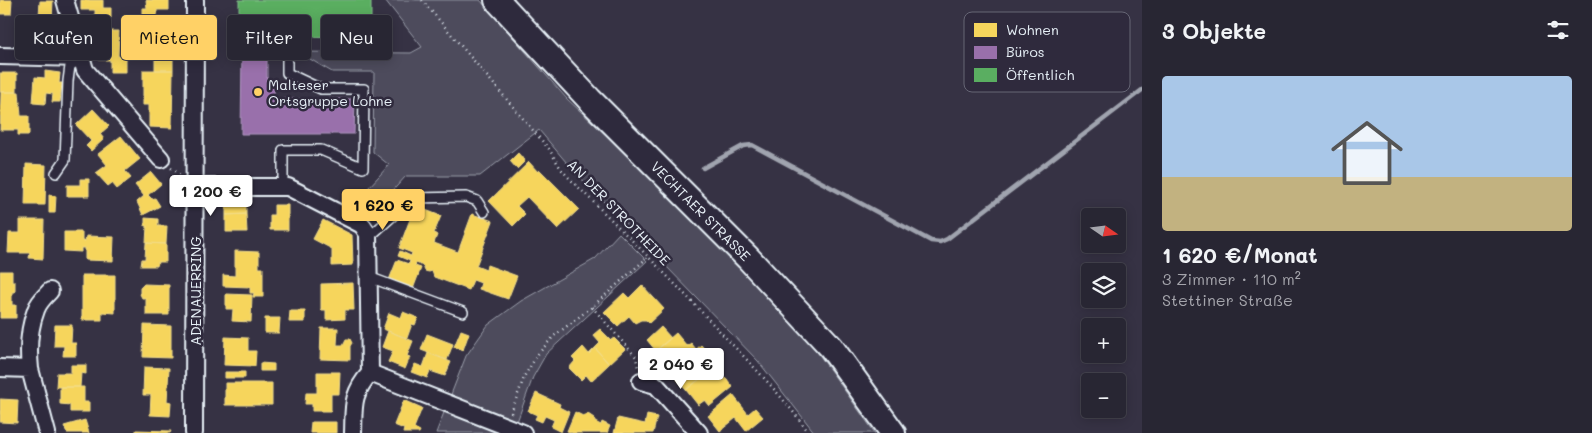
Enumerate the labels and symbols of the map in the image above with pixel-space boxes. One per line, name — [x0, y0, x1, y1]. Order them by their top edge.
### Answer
legend — [964, 12, 1130, 92]
text: Wohnen — [1006, 20, 1059, 39]
text: Büros — [1006, 42, 1045, 61]
text: Öffentlich — [1006, 65, 1075, 84]
place label: Malteser Ortsgruppe Lohne — [268, 75, 392, 110]
marker: Malteser Ortsgruppe Lohne — [252, 86, 264, 98]
street label: AN DER STROTHEIDE — [563, 155, 675, 269]
street label: VECHTAER STRASSE — [647, 157, 755, 265]
pin: 1 200 € — [165, 174, 257, 217]
pin: 1 620 € — [337, 188, 429, 231]
north arrow — [1081, 208, 1126, 252]
street label: ADENAUERRING — [186, 236, 205, 346]
pin: 2 040 € — [635, 348, 727, 390]

